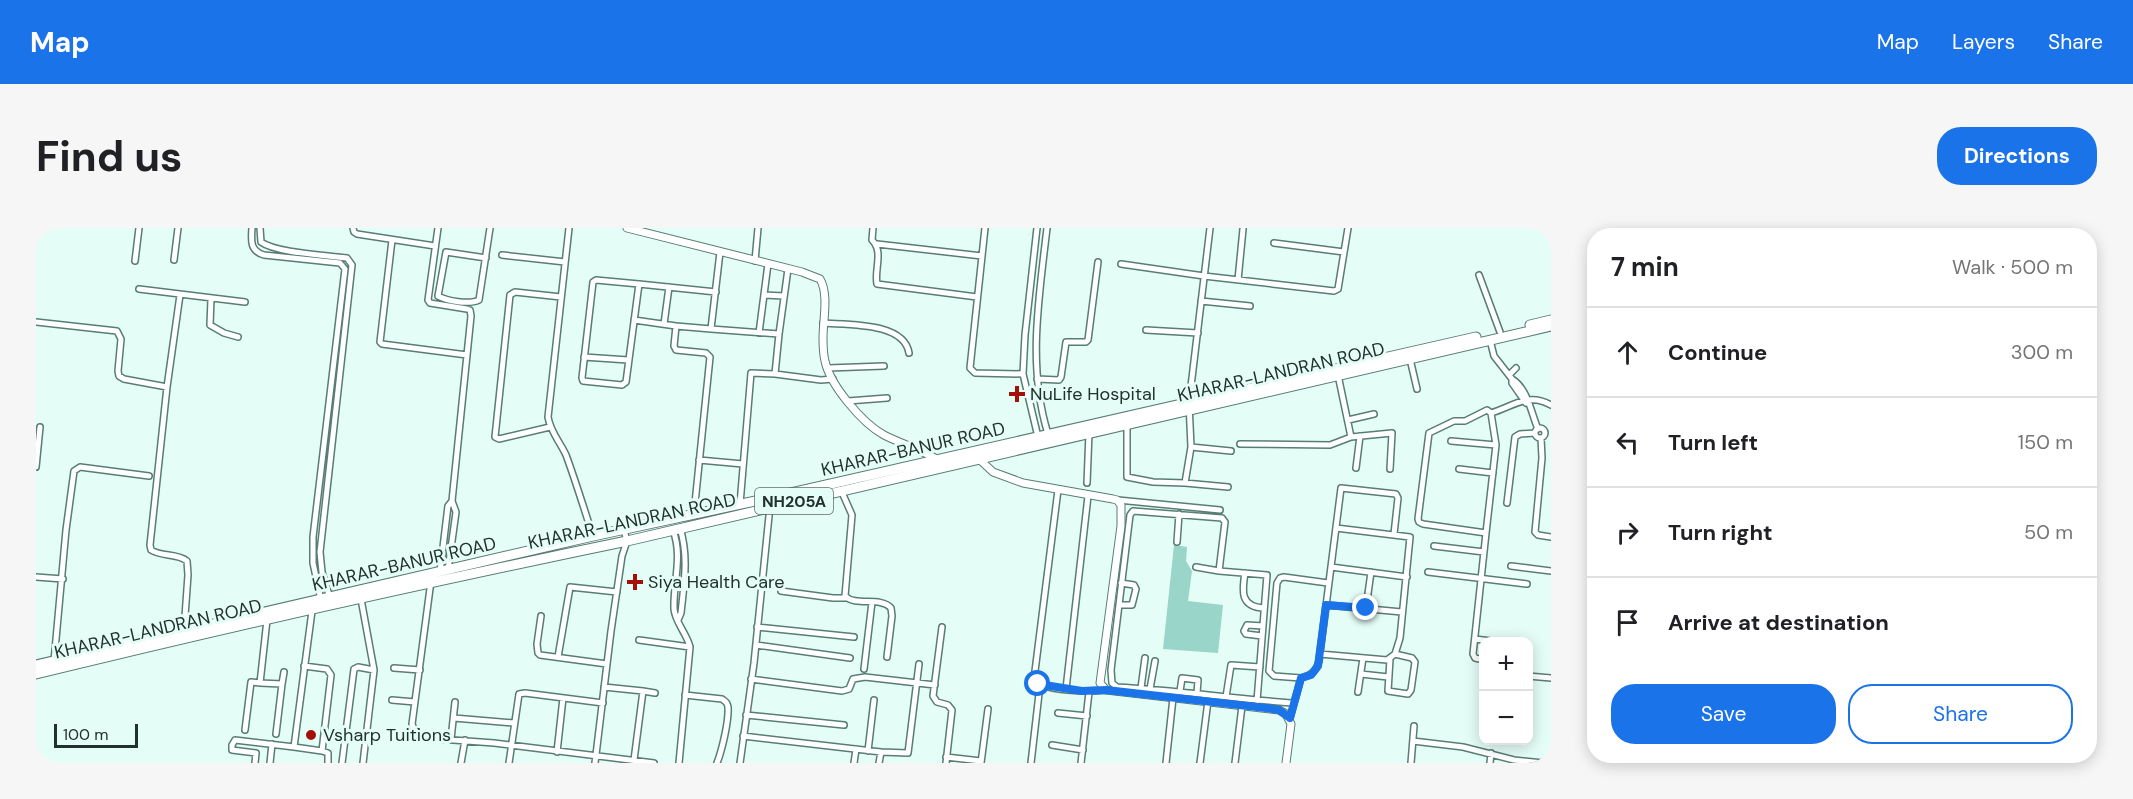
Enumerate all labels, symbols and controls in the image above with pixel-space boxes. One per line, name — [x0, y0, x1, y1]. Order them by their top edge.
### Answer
text: Map — [30, 24, 90, 61]
text: Map — [1877, 28, 1919, 56]
text: Layers — [1952, 28, 2015, 56]
text: Share — [2048, 28, 2103, 56]
button: Directions — [1937, 127, 2097, 185]
text: Find us — [36, 129, 182, 184]
text: 7 min — [1611, 250, 1679, 284]
text: Walk · 500 m — [1952, 254, 2073, 280]
street label: KHARAR-LANDRAN ROAD — [1175, 336, 1387, 408]
icon: ahead — [1611, 336, 1644, 369]
text: Continue — [1668, 338, 1767, 367]
text: 300 m — [2011, 339, 2073, 365]
place label: NuLife Hospital — [1030, 382, 1156, 406]
marker: NuLife Hospital — [1008, 385, 1026, 403]
street label: KHARAR-BANUR ROAD — [819, 416, 1007, 482]
icon: left — [1611, 426, 1644, 459]
text: Turn left — [1668, 428, 1758, 457]
text: 150 m — [2018, 429, 2073, 455]
street label: KHARAR-LANDRAN ROAD — [526, 487, 738, 555]
road number: NH205A — [755, 488, 833, 514]
icon: right — [1611, 516, 1644, 549]
text: Turn right — [1668, 518, 1773, 547]
text: 50 m — [2024, 519, 2073, 545]
street label: KHARAR-BANUR ROAD — [310, 531, 498, 597]
place label: Siya Health Care — [648, 570, 785, 594]
marker: Siya Health Care — [626, 573, 644, 591]
street label: KHARAR-LANDRAN ROAD — [52, 593, 264, 665]
route end — [1352, 594, 1378, 620]
icon: arrive — [1611, 606, 1644, 639]
text: Arrive at destination — [1668, 608, 1889, 637]
map controls — [1479, 637, 1533, 745]
button: + — [1479, 637, 1533, 691]
route start — [1024, 670, 1050, 696]
button: Save — [1611, 684, 1836, 744]
button: Share — [1848, 684, 2073, 744]
button: − — [1479, 691, 1533, 745]
scale bar — [54, 721, 138, 748]
place label: Vsharp Tuitions — [323, 723, 451, 747]
text: 100 m — [63, 724, 108, 745]
marker: Vsharp Tuitions — [304, 728, 318, 742]

